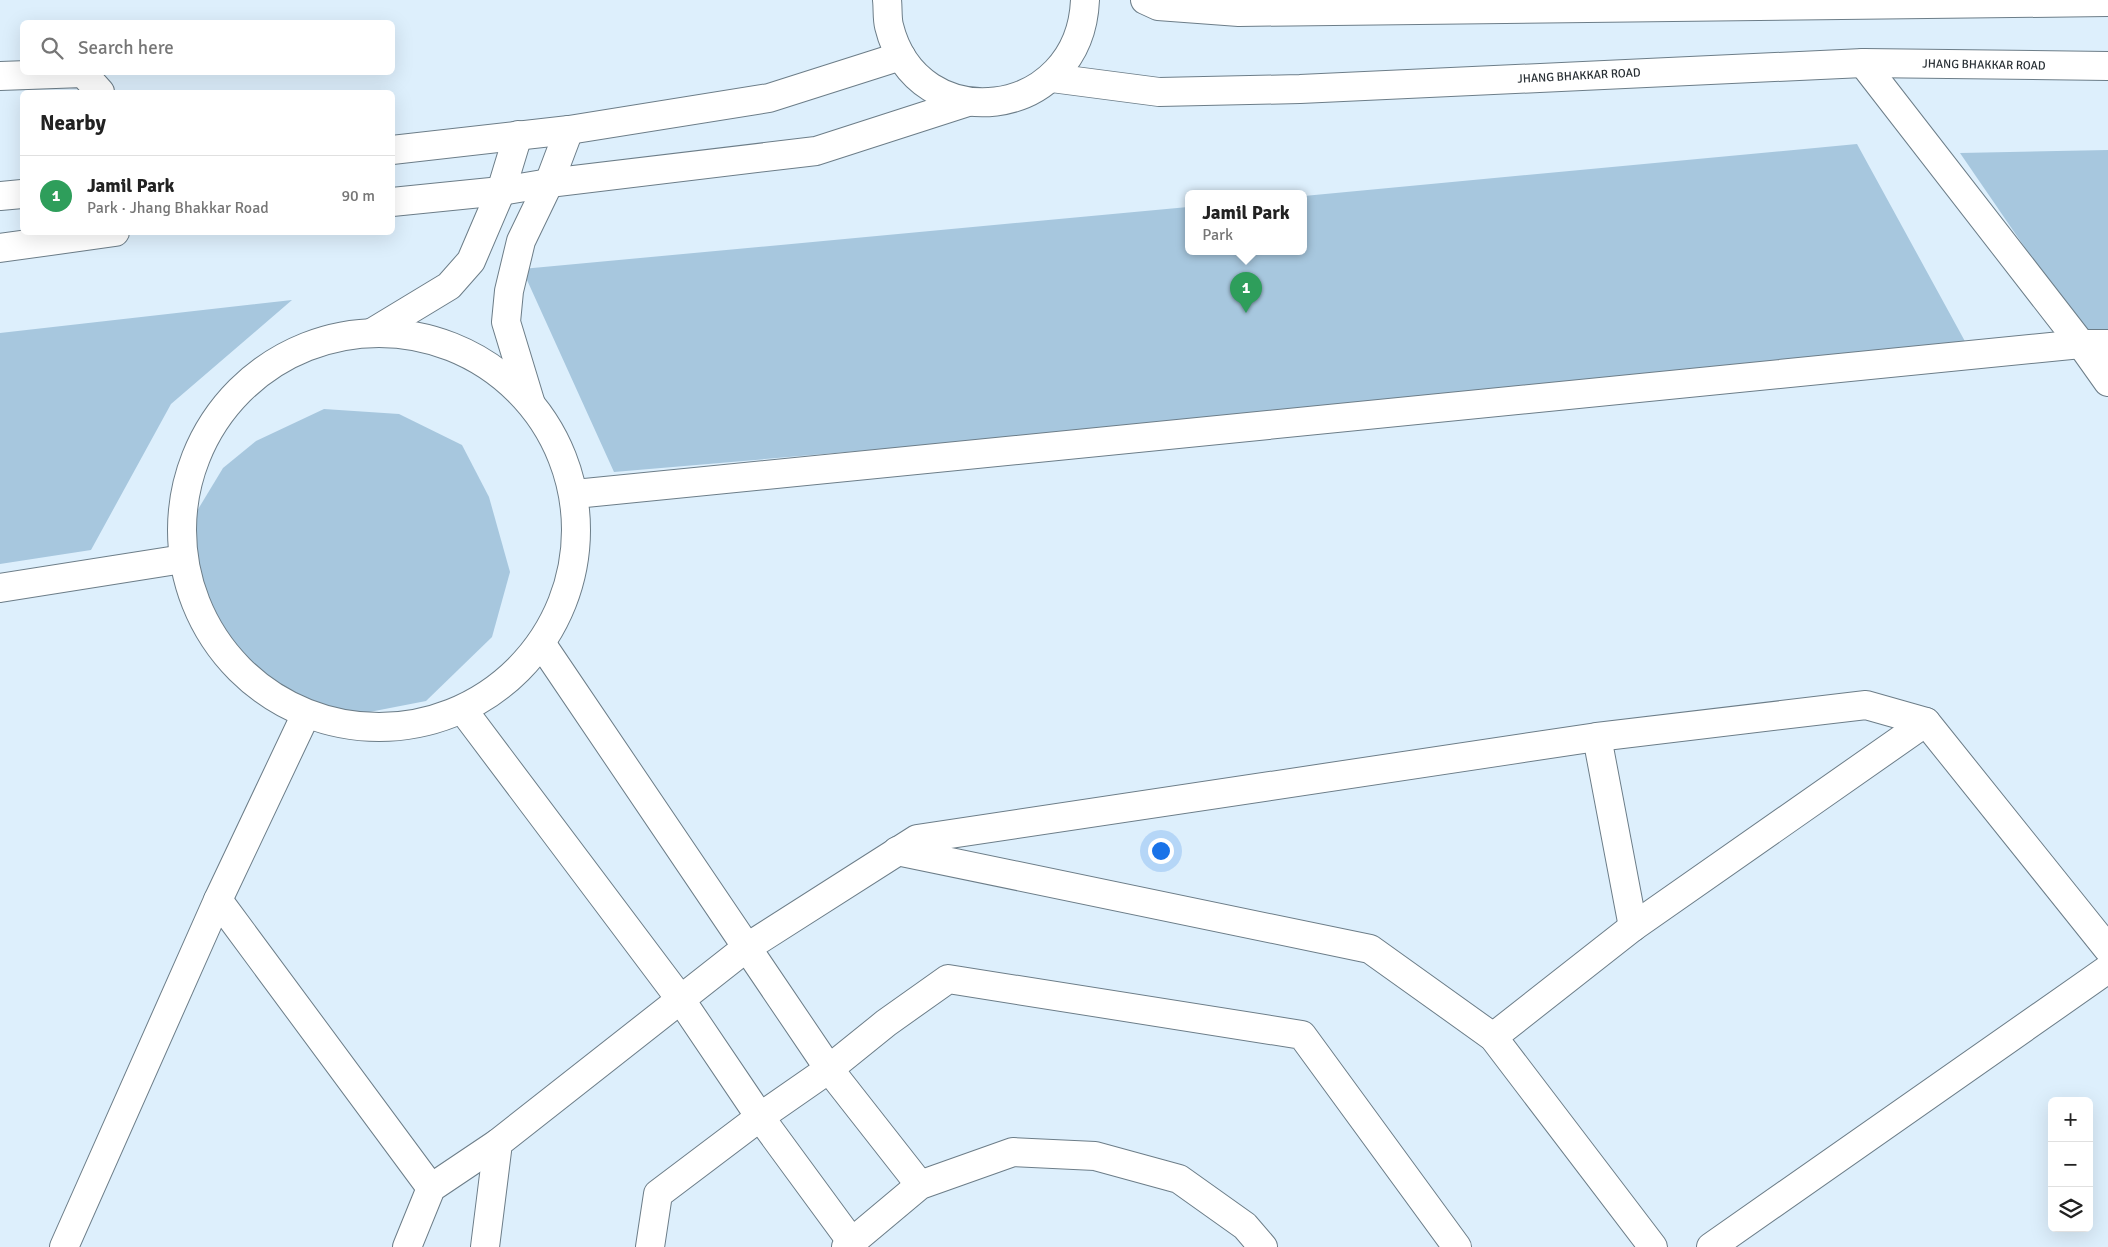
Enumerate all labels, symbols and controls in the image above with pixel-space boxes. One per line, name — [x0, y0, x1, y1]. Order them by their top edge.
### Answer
search box — [20, 20, 395, 75]
icon: search — [38, 34, 66, 62]
text: Search here — [78, 36, 174, 60]
street label: JHANG BHAKKAR ROAD — [1922, 56, 2046, 74]
street label: JHANG BHAKKAR ROAD — [1517, 65, 1641, 87]
text: Nearby — [40, 110, 106, 136]
text: Jamil Park — [87, 174, 174, 198]
text: 1 — [52, 186, 60, 206]
text: 90 m — [341, 186, 375, 206]
popup — [1185, 190, 1307, 255]
text: Park · Jhang Bhakkar Road — [87, 198, 269, 218]
text: Jamil Park — [1202, 201, 1290, 225]
text: Park — [1202, 225, 1233, 245]
pin: 1 — [1230, 272, 1262, 313]
your location — [1148, 838, 1174, 864]
map controls — [2048, 1097, 2093, 1232]
button: + — [2048, 1097, 2093, 1142]
button: − — [2048, 1142, 2093, 1187]
button: layers — [2048, 1187, 2093, 1232]

